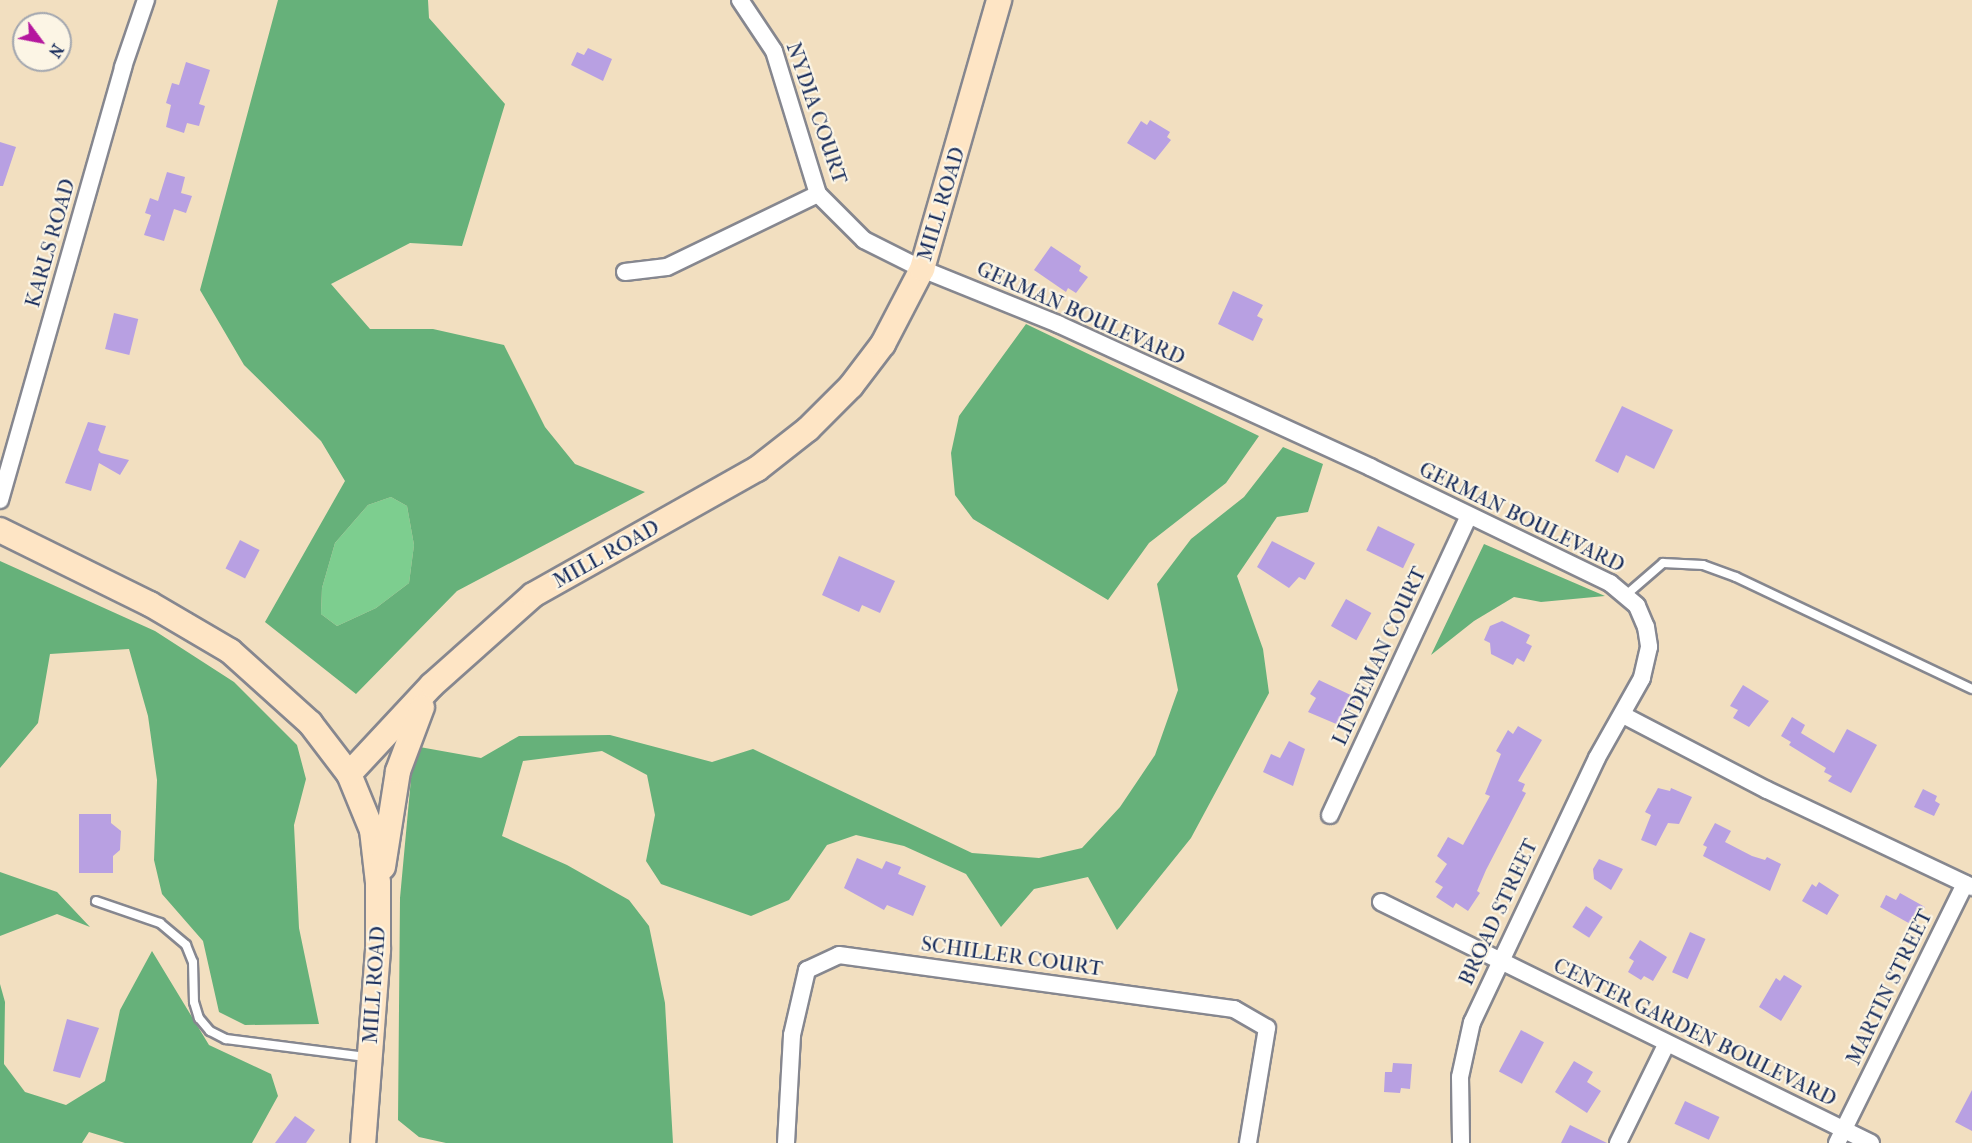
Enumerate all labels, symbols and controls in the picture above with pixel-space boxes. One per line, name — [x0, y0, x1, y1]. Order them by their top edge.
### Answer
north arrow — [12, 12, 72, 72]
street label: NYDIA COURT — [781, 39, 853, 187]
text: N — [45, 41, 67, 61]
street label: MILL ROAD — [912, 144, 970, 264]
street label: KARLS ROAD — [20, 176, 80, 310]
street label: GERMAN BOULEVARD — [973, 256, 1189, 370]
street label: GERMAN BOULEVARD — [1415, 456, 1629, 578]
street label: MILL ROAD — [548, 514, 664, 594]
street label: LINDEMAN COURT — [1327, 563, 1431, 749]
street label: BROAD STREET — [1453, 835, 1543, 989]
street label: MARTIN STREET — [1840, 905, 1938, 1069]
street label: MILL ROAD — [357, 925, 391, 1045]
street label: SCHILLER COURT — [920, 931, 1104, 981]
street label: CENTER GARDEN BOULEVARD — [1550, 952, 1840, 1112]

